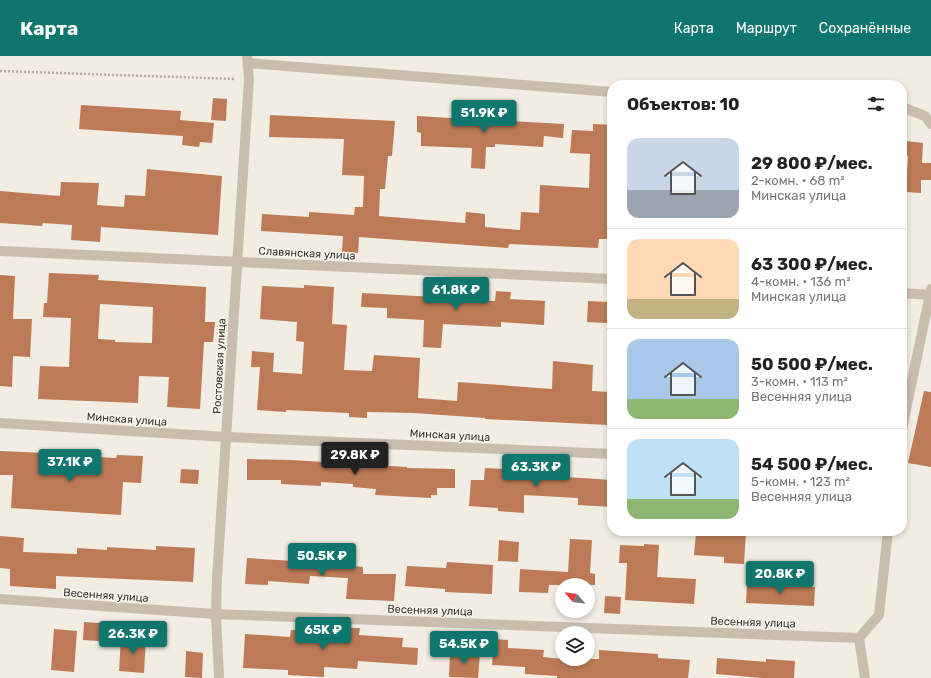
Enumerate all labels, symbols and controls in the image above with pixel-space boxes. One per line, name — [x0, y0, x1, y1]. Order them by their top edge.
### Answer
text: Карта — [20, 17, 78, 40]
text: Карта — [674, 20, 714, 37]
text: Маршрут — [736, 20, 797, 37]
text: Сохранённые — [819, 20, 911, 37]
icon: filters — [865, 93, 887, 115]
text: Объектов: 10 — [627, 94, 740, 114]
pin: 51.9K ₽ — [447, 100, 521, 134]
text: 51.9K ₽ — [461, 105, 507, 120]
text: 29 800 ₽/мес. — [751, 153, 873, 173]
icon: home — [659, 154, 707, 202]
text: 2-комн. · 68 m² — [751, 173, 845, 188]
text: Минская улица — [751, 188, 846, 203]
street label: Славянская улица — [258, 244, 356, 263]
text: 63 300 ₽/мес. — [751, 254, 873, 274]
icon: home — [659, 255, 707, 303]
text: 4-комн. · 136 m² — [751, 274, 851, 289]
pin: 61.8K ₽ — [419, 277, 493, 311]
text: 61.8K ₽ — [432, 282, 480, 297]
text: Минская улица — [751, 289, 846, 304]
street label: Ростовская улица — [210, 318, 229, 414]
text: 50 500 ₽/мес. — [751, 354, 873, 374]
icon: home — [659, 355, 707, 403]
text: 3-комн. · 113 m² — [751, 374, 848, 389]
text: Весенняя улица — [751, 389, 852, 404]
street label: Минская улица — [86, 410, 168, 429]
street label: Минская улица — [409, 427, 491, 444]
pin: 29.8K ₽ — [318, 442, 392, 476]
text: 29.8K ₽ — [330, 447, 380, 462]
pin: 37.1K ₽ — [33, 449, 107, 483]
text: 37.1K ₽ — [47, 454, 93, 469]
pin: 63.3K ₽ — [499, 454, 573, 488]
text: 54 500 ₽/мес. — [751, 454, 873, 474]
icon: home — [659, 455, 707, 503]
text: 63.3K ₽ — [511, 459, 561, 474]
text: 5-комн. · 123 m² — [751, 474, 850, 489]
text: Весенняя улица — [751, 489, 852, 504]
pin: 50.5K ₽ — [285, 543, 359, 577]
text: 50.5K ₽ — [297, 548, 347, 563]
pin: 20.8K ₽ — [743, 561, 817, 595]
text: 20.8K ₽ — [755, 566, 805, 581]
north arrow — [555, 578, 595, 618]
map controls — [555, 578, 595, 666]
street label: Весенняя улица — [63, 586, 149, 605]
street label: Весенняя улица — [387, 603, 473, 618]
street label: Весенняя улица — [710, 615, 796, 630]
pin: 65K ₽ — [295, 617, 351, 651]
pin: 26.3K ₽ — [96, 621, 170, 655]
text: 65K ₽ — [304, 622, 342, 637]
text: 26.3K ₽ — [108, 626, 158, 641]
button: layers — [555, 626, 595, 666]
pin: 54.5K ₽ — [427, 631, 501, 665]
text: 54.5K ₽ — [439, 636, 489, 651]

